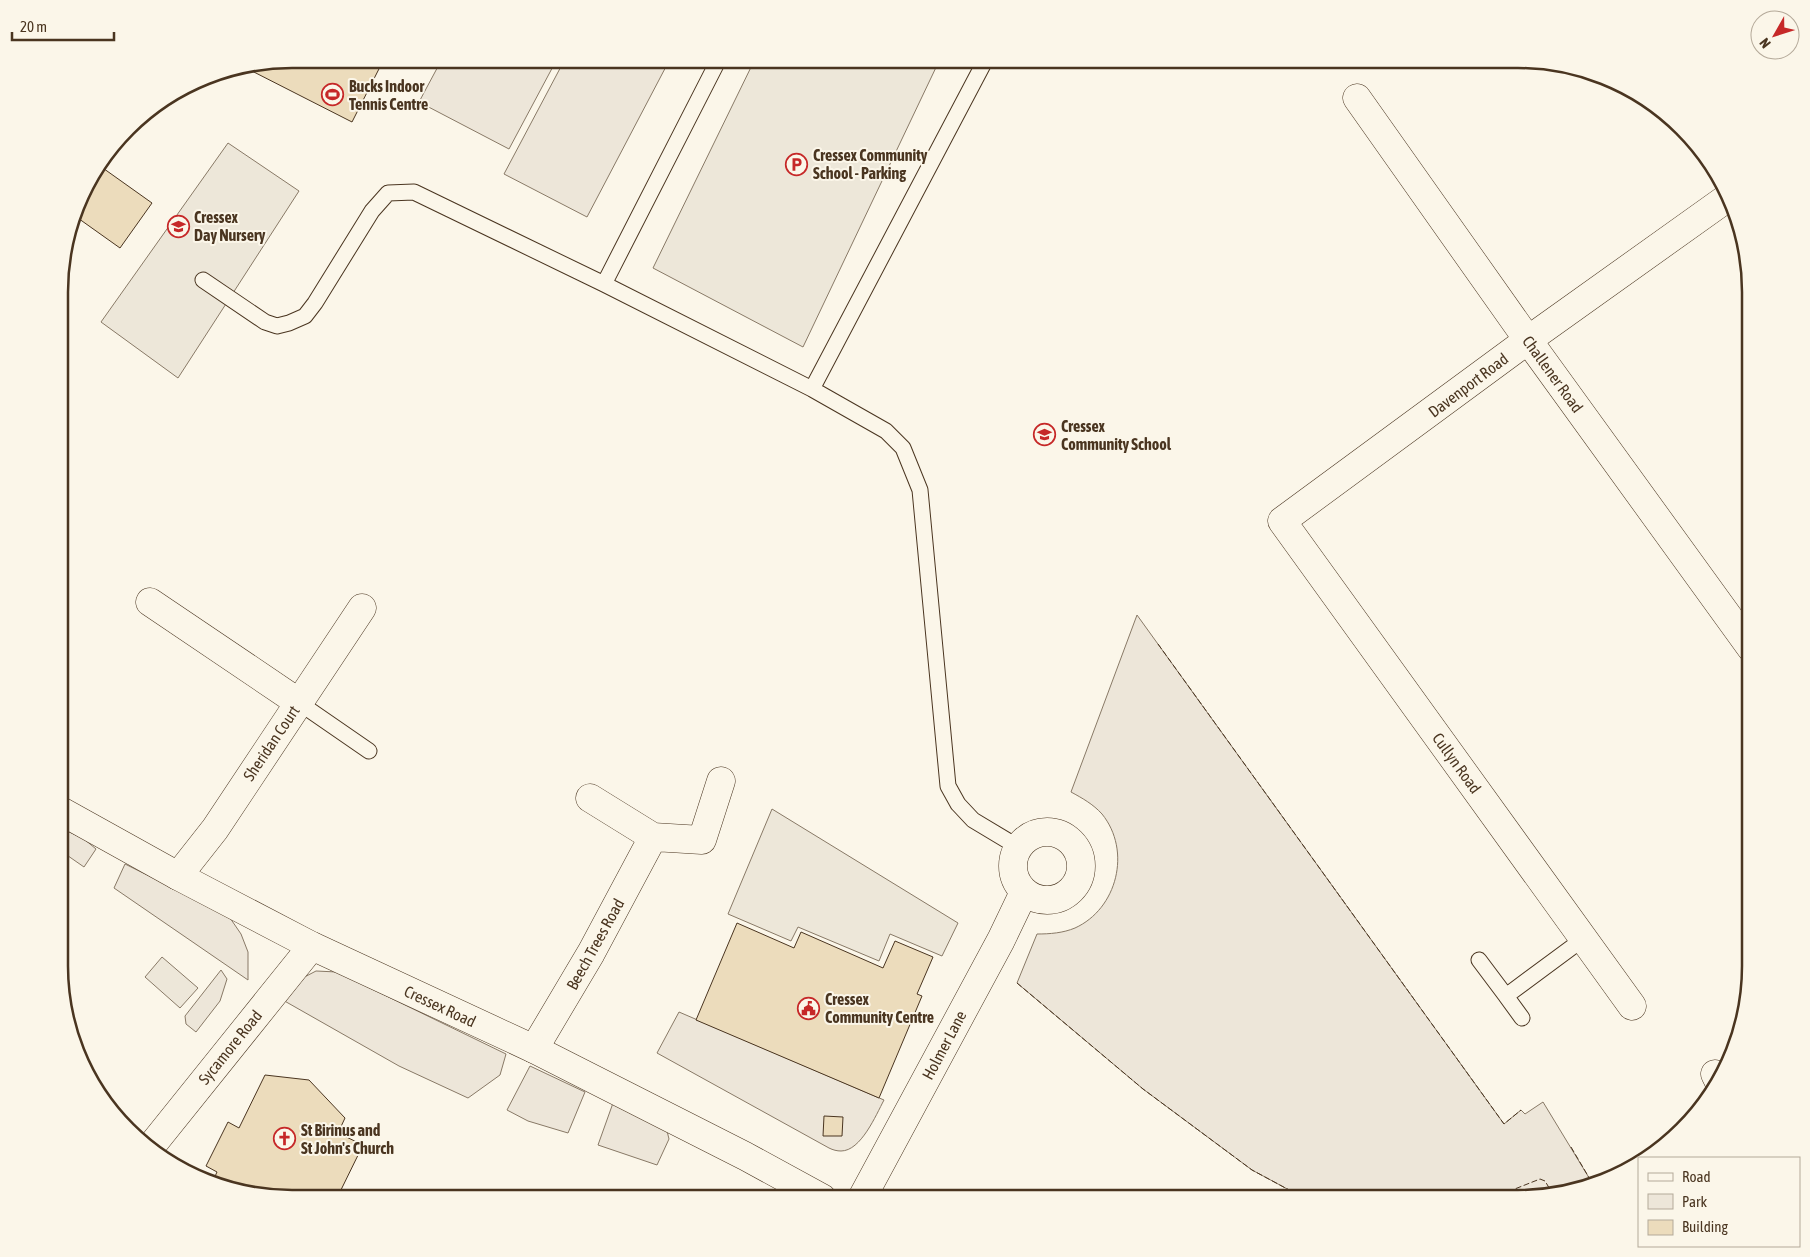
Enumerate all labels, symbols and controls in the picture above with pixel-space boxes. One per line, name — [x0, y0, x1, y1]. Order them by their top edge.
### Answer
scale bar — [12, 10, 115, 42]
north arrow — [1750, 10, 1800, 60]
text: 20 m — [20, 18, 47, 35]
text: N — [1756, 35, 1774, 51]
place label: Bucks Indoor Tennis Centre — [349, 77, 428, 113]
sports icon: Bucks Indoor Tennis Centre — [321, 83, 345, 107]
place label: Cressex Community School - Parking — [813, 146, 928, 182]
parking icon: Cressex Community School - Parking — [785, 152, 809, 176]
place label: Cressex Day Nursery — [194, 208, 266, 244]
school or university icon: Cressex Day Nursery — [166, 214, 190, 238]
street label: Challener Road — [1519, 332, 1587, 416]
street label: Davenport Road — [1425, 349, 1512, 422]
place label: Cressex Community School — [1061, 417, 1172, 453]
school or university icon: Cressex Community School — [1033, 423, 1057, 447]
street label: Sheridan Court — [239, 702, 303, 784]
street label: Cullyn Road — [1428, 729, 1485, 797]
street label: Beech Trees Road — [563, 895, 627, 993]
street label: Cressex Road — [401, 982, 479, 1030]
place label: Cressex Community Centre — [825, 990, 934, 1026]
public building icon: Cressex Community Centre — [797, 996, 821, 1020]
street label: Sycamore Road — [195, 1006, 266, 1088]
street label: Holmer Lane — [918, 1007, 970, 1083]
place label: St Birinus and St John's Church — [301, 1121, 394, 1157]
church icon: St Birinus and St John's Church — [273, 1127, 297, 1151]
legend — [1638, 1157, 1800, 1247]
text: Road — [1682, 1168, 1711, 1185]
text: Park — [1682, 1193, 1707, 1210]
text: Building — [1682, 1218, 1728, 1235]

